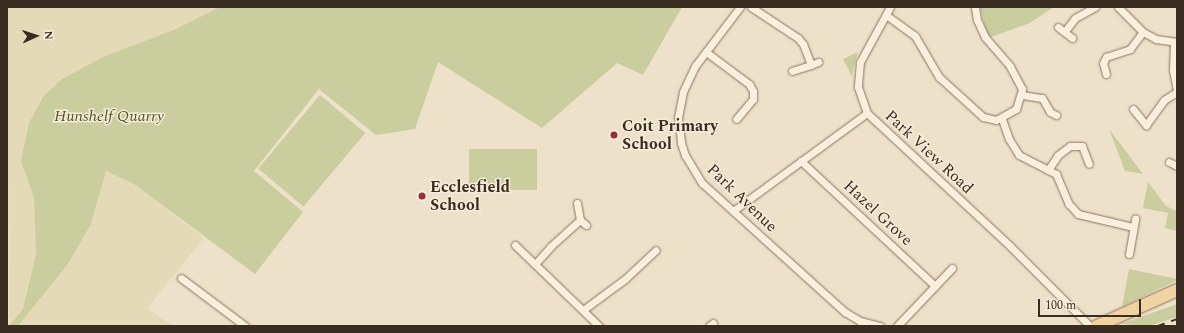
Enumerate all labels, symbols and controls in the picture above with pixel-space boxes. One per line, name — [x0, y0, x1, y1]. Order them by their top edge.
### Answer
north arrow — [16, 16, 56, 56]
text: N — [40, 30, 57, 40]
park label: Hunshelf Quarry — [54, 106, 164, 126]
street label: Park View Road — [881, 106, 977, 198]
place label: Coit Primary School — [622, 116, 718, 154]
marker: Coit Primary School — [609, 130, 619, 140]
street label: Park Avenue — [703, 160, 781, 236]
street label: Hazel Grove — [840, 176, 916, 250]
place label: Ecclesfield School — [430, 177, 510, 215]
marker: Ecclesfield School — [417, 191, 427, 201]
scale bar — [1040, 291, 1143, 317]
text: 100 m — [1045, 296, 1076, 315]

